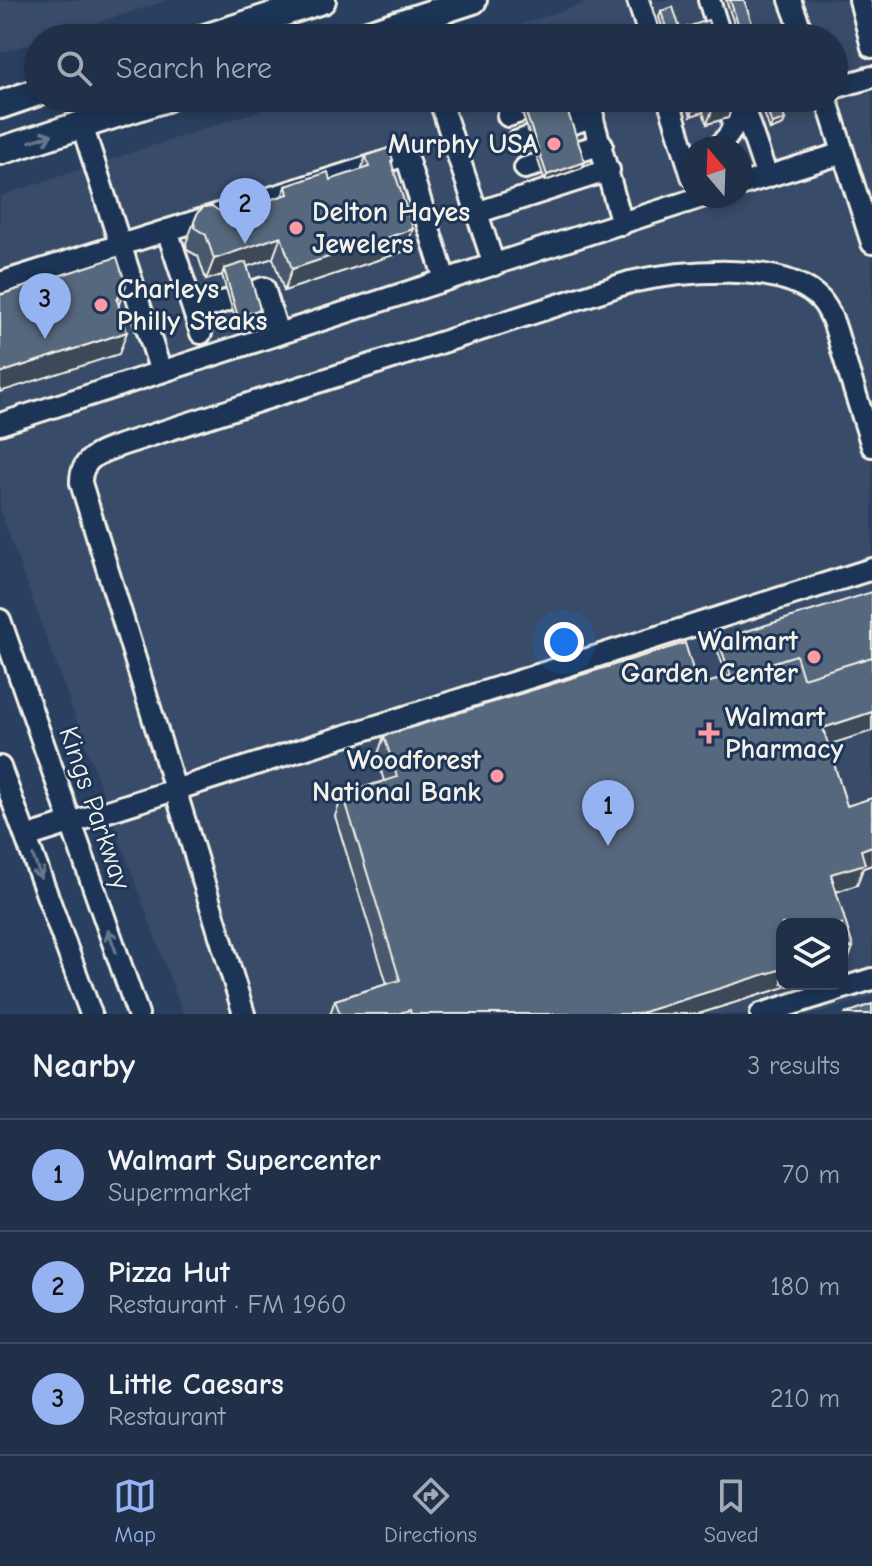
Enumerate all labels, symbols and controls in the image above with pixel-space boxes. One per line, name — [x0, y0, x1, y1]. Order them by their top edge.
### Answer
search box — [24, 24, 848, 112]
icon: search — [52, 46, 96, 90]
text: Search here — [116, 51, 272, 86]
place label: Murphy USA — [388, 128, 539, 160]
one-way arrow — [28, 130, 53, 144]
marker: Murphy USA — [545, 135, 563, 153]
north arrow — [680, 136, 752, 208]
pin: 2 — [219, 178, 271, 244]
place label: Delton Hayes Jewelers — [312, 196, 470, 260]
marker: Delton Hayes Jewelers — [287, 219, 305, 237]
pin: 3 — [19, 273, 71, 339]
place label: Charleys Philly Steaks — [117, 273, 267, 337]
marker: Charleys Philly Steaks — [92, 296, 110, 314]
your location — [544, 622, 584, 662]
place label: Walmart Garden Center — [621, 625, 799, 689]
marker: Walmart Garden Center — [805, 648, 823, 666]
place label: Walmart Pharmacy — [725, 701, 843, 765]
street label: Kings Parkway — [52, 722, 138, 894]
marker: Walmart Pharmacy — [700, 724, 718, 742]
place label: Woodforest National Bank — [312, 744, 482, 808]
marker: Woodforest National Bank — [488, 767, 506, 785]
pin: 1 — [582, 780, 634, 846]
one-way arrow — [31, 854, 45, 879]
map controls — [776, 918, 848, 990]
button: layers — [776, 918, 848, 990]
one-way arrow — [104, 929, 118, 953]
text: Nearby — [32, 1046, 135, 1086]
text: 3 results — [747, 1051, 840, 1081]
text: Walmart Supercenter — [108, 1143, 381, 1178]
text: 1 — [53, 1160, 63, 1190]
text: 70 m — [782, 1160, 840, 1190]
text: Supermarket — [108, 1178, 251, 1208]
text: Pizza Hut — [108, 1255, 230, 1290]
text: 2 — [52, 1272, 64, 1302]
text: 180 m — [770, 1272, 840, 1302]
text: Restaurant · FM 1960 — [108, 1290, 347, 1320]
text: Little Caesars — [108, 1367, 284, 1402]
text: 3 — [52, 1384, 64, 1414]
text: 210 m — [770, 1384, 840, 1414]
text: Restaurant — [108, 1402, 225, 1432]
tab: Map — [113, 1474, 157, 1548]
tab: Directions — [384, 1474, 477, 1548]
tab: Saved — [704, 1474, 759, 1548]

